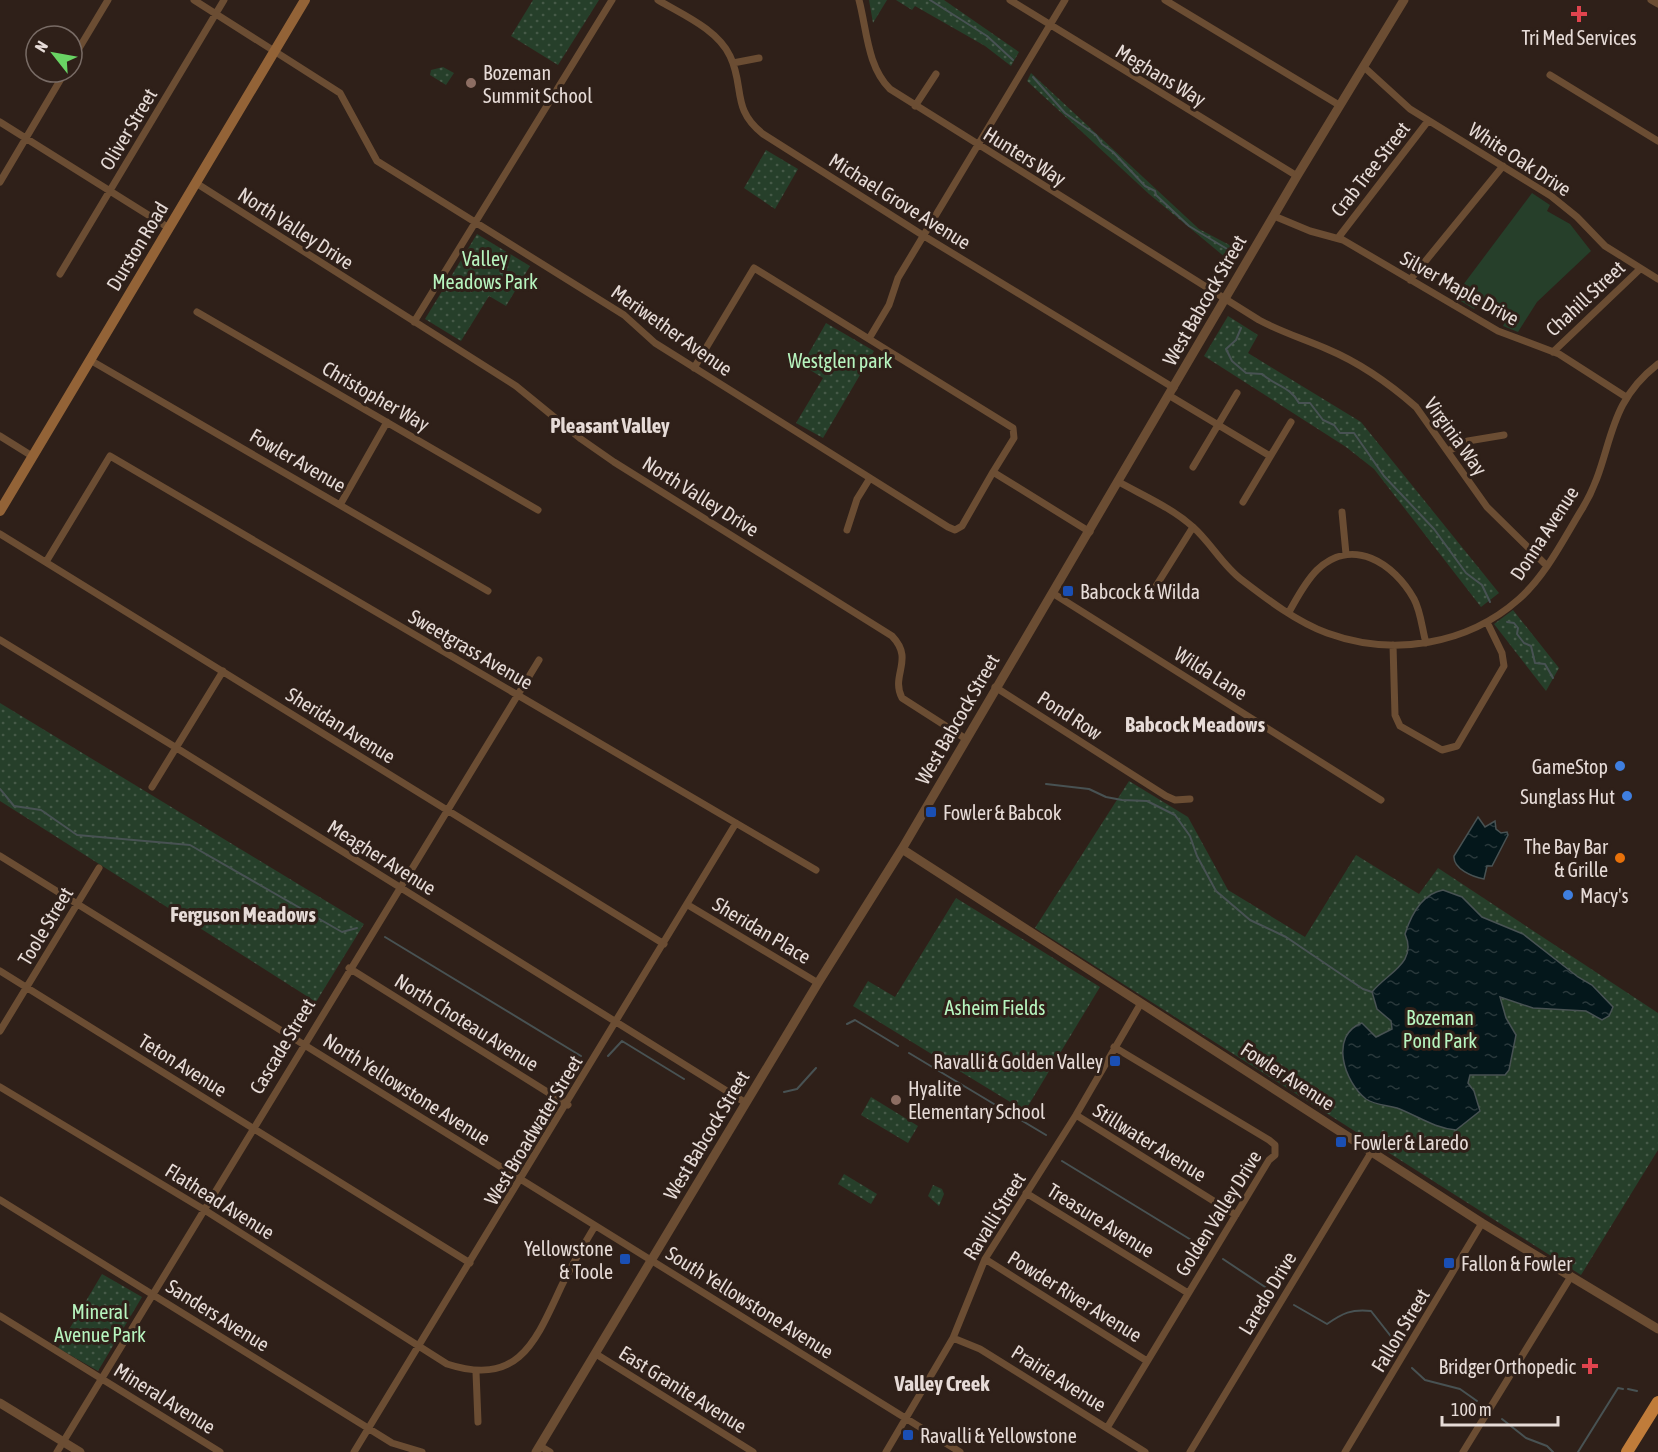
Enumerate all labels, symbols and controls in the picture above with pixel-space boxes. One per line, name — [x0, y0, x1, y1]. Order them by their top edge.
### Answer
marker: Tri Med Services — [1570, 5, 1588, 23]
north arrow — [24, 24, 84, 84]
place label: Tri Med Services — [1521, 26, 1637, 49]
text: N — [31, 38, 51, 55]
street label: Meghans Way — [1112, 39, 1210, 111]
place label: Bozeman Summit School — [483, 61, 593, 107]
marker: Bozeman Summit School — [464, 76, 478, 90]
street label: Oliver Street — [95, 84, 161, 174]
street label: Crab Tree Street — [1326, 117, 1414, 221]
street label: White Oak Drive — [1464, 117, 1576, 201]
street label: Hunters Way — [980, 122, 1070, 190]
street label: Michael Grove Avenue — [825, 148, 975, 254]
street label: North Valley Drive — [234, 182, 358, 274]
street label: Durston Road — [102, 197, 172, 295]
street label: West Babcock Street — [1157, 231, 1251, 369]
street label: Silver Maple Drive — [1397, 246, 1523, 330]
park label: Valley Meadows Park — [432, 247, 538, 293]
street label: Chahill Street — [1541, 255, 1629, 340]
street label: Meriwether Avenue — [607, 280, 737, 380]
park label: Westglen park — [788, 349, 892, 372]
street label: Christopher Way — [318, 356, 434, 436]
street label: Virginia Way — [1420, 393, 1492, 479]
district label: Pleasant Valley — [550, 413, 670, 437]
street label: Fowler Avenue — [246, 423, 350, 497]
street label: North Valley Drive — [639, 451, 763, 541]
street label: Donna Avenue — [1505, 482, 1583, 584]
place label: Babcock & Wilda — [1080, 580, 1200, 603]
marker: Babcock & Wilda — [1061, 584, 1075, 598]
street label: Sweetgrass Avenue — [405, 604, 537, 694]
street label: Wilda Lane — [1170, 642, 1252, 704]
street label: West Babcock Street — [910, 650, 1004, 788]
street label: Sheridan Avenue — [282, 682, 400, 768]
street label: Pond Row — [1034, 686, 1107, 744]
district label: Babcock Meadows — [1125, 712, 1266, 736]
place label: GameStop — [1532, 755, 1608, 778]
marker: GameStop — [1613, 759, 1627, 773]
place label: Sunglass Hut — [1520, 785, 1615, 808]
marker: Sunglass Hut — [1620, 789, 1634, 803]
place label: Fowler & Babcok — [943, 801, 1062, 824]
marker: Fowler & Babcok — [924, 805, 938, 819]
street label: Meagher Avenue — [324, 815, 440, 899]
place label: The Bay Bar & Grille — [1524, 835, 1609, 881]
marker: The Bay Bar & Grille — [1613, 851, 1627, 865]
street label: Toole Street — [13, 883, 77, 969]
place label: Macy's — [1580, 884, 1629, 907]
marker: Macy's — [1561, 888, 1575, 902]
street label: Sheridan Place — [709, 892, 815, 968]
district label: Ferguson Meadows — [170, 902, 316, 926]
street label: North Choteau Avenue — [391, 969, 543, 1075]
street label: Cascade Street — [245, 994, 320, 1098]
park label: Asheim Fields — [945, 996, 1045, 1019]
park label: Bozeman Pond Park — [1403, 1006, 1477, 1052]
street label: North Yellowstone Avenue — [319, 1028, 495, 1150]
street label: Teton Avenue — [135, 1029, 231, 1101]
street label: Fowler Avenue — [1237, 1037, 1339, 1115]
place label: Ravalli & Golden Valley — [933, 1050, 1103, 1073]
street label: West Broadwater Street — [479, 1051, 587, 1209]
marker: Ravalli & Golden Valley — [1108, 1054, 1122, 1068]
street label: West Babcock Street — [658, 1066, 754, 1204]
place label: Hyalite Elementary School — [908, 1077, 1046, 1123]
marker: Hyalite Elementary School — [889, 1093, 903, 1107]
street label: Stillwater Avenue — [1089, 1098, 1211, 1186]
place label: Fowler & Laredo — [1353, 1131, 1469, 1154]
marker: Fowler & Laredo — [1334, 1135, 1348, 1149]
street label: Golden Valley Drive — [1170, 1146, 1266, 1280]
street label: Flathead Avenue — [161, 1158, 279, 1244]
street label: Ravalli Street — [958, 1168, 1030, 1264]
street label: Treasure Avenue — [1043, 1178, 1159, 1262]
place label: Yellowstone & Toole — [524, 1237, 613, 1283]
street label: South Yellowstone Avenue — [662, 1241, 838, 1363]
street label: Powder River Avenue — [1004, 1246, 1146, 1346]
street label: Laredo Drive — [1233, 1247, 1301, 1339]
marker: Yellowstone & Toole — [618, 1252, 632, 1266]
place label: Fallon & Fowler — [1461, 1252, 1573, 1275]
marker: Fallon & Fowler — [1442, 1256, 1456, 1270]
street label: Sanders Avenue — [162, 1274, 274, 1356]
street label: Fallon Street — [1366, 1284, 1434, 1376]
park label: Mineral Avenue Park — [54, 1300, 146, 1346]
street label: Prairie Avenue — [1008, 1340, 1110, 1416]
street label: East Granite Avenue — [615, 1341, 751, 1437]
place label: Bridger Orthopedic — [1438, 1355, 1577, 1378]
marker: Bridger Orthopedic — [1581, 1357, 1599, 1375]
street label: Mineral Avenue — [110, 1358, 220, 1438]
district label: Valley Creek — [893, 1371, 990, 1395]
scale bar — [1442, 1389, 1558, 1427]
text: 100 m — [1451, 1399, 1492, 1420]
place label: Ravalli & Yellowstone — [920, 1424, 1077, 1447]
marker: Ravalli & Yellowstone — [901, 1428, 915, 1442]

